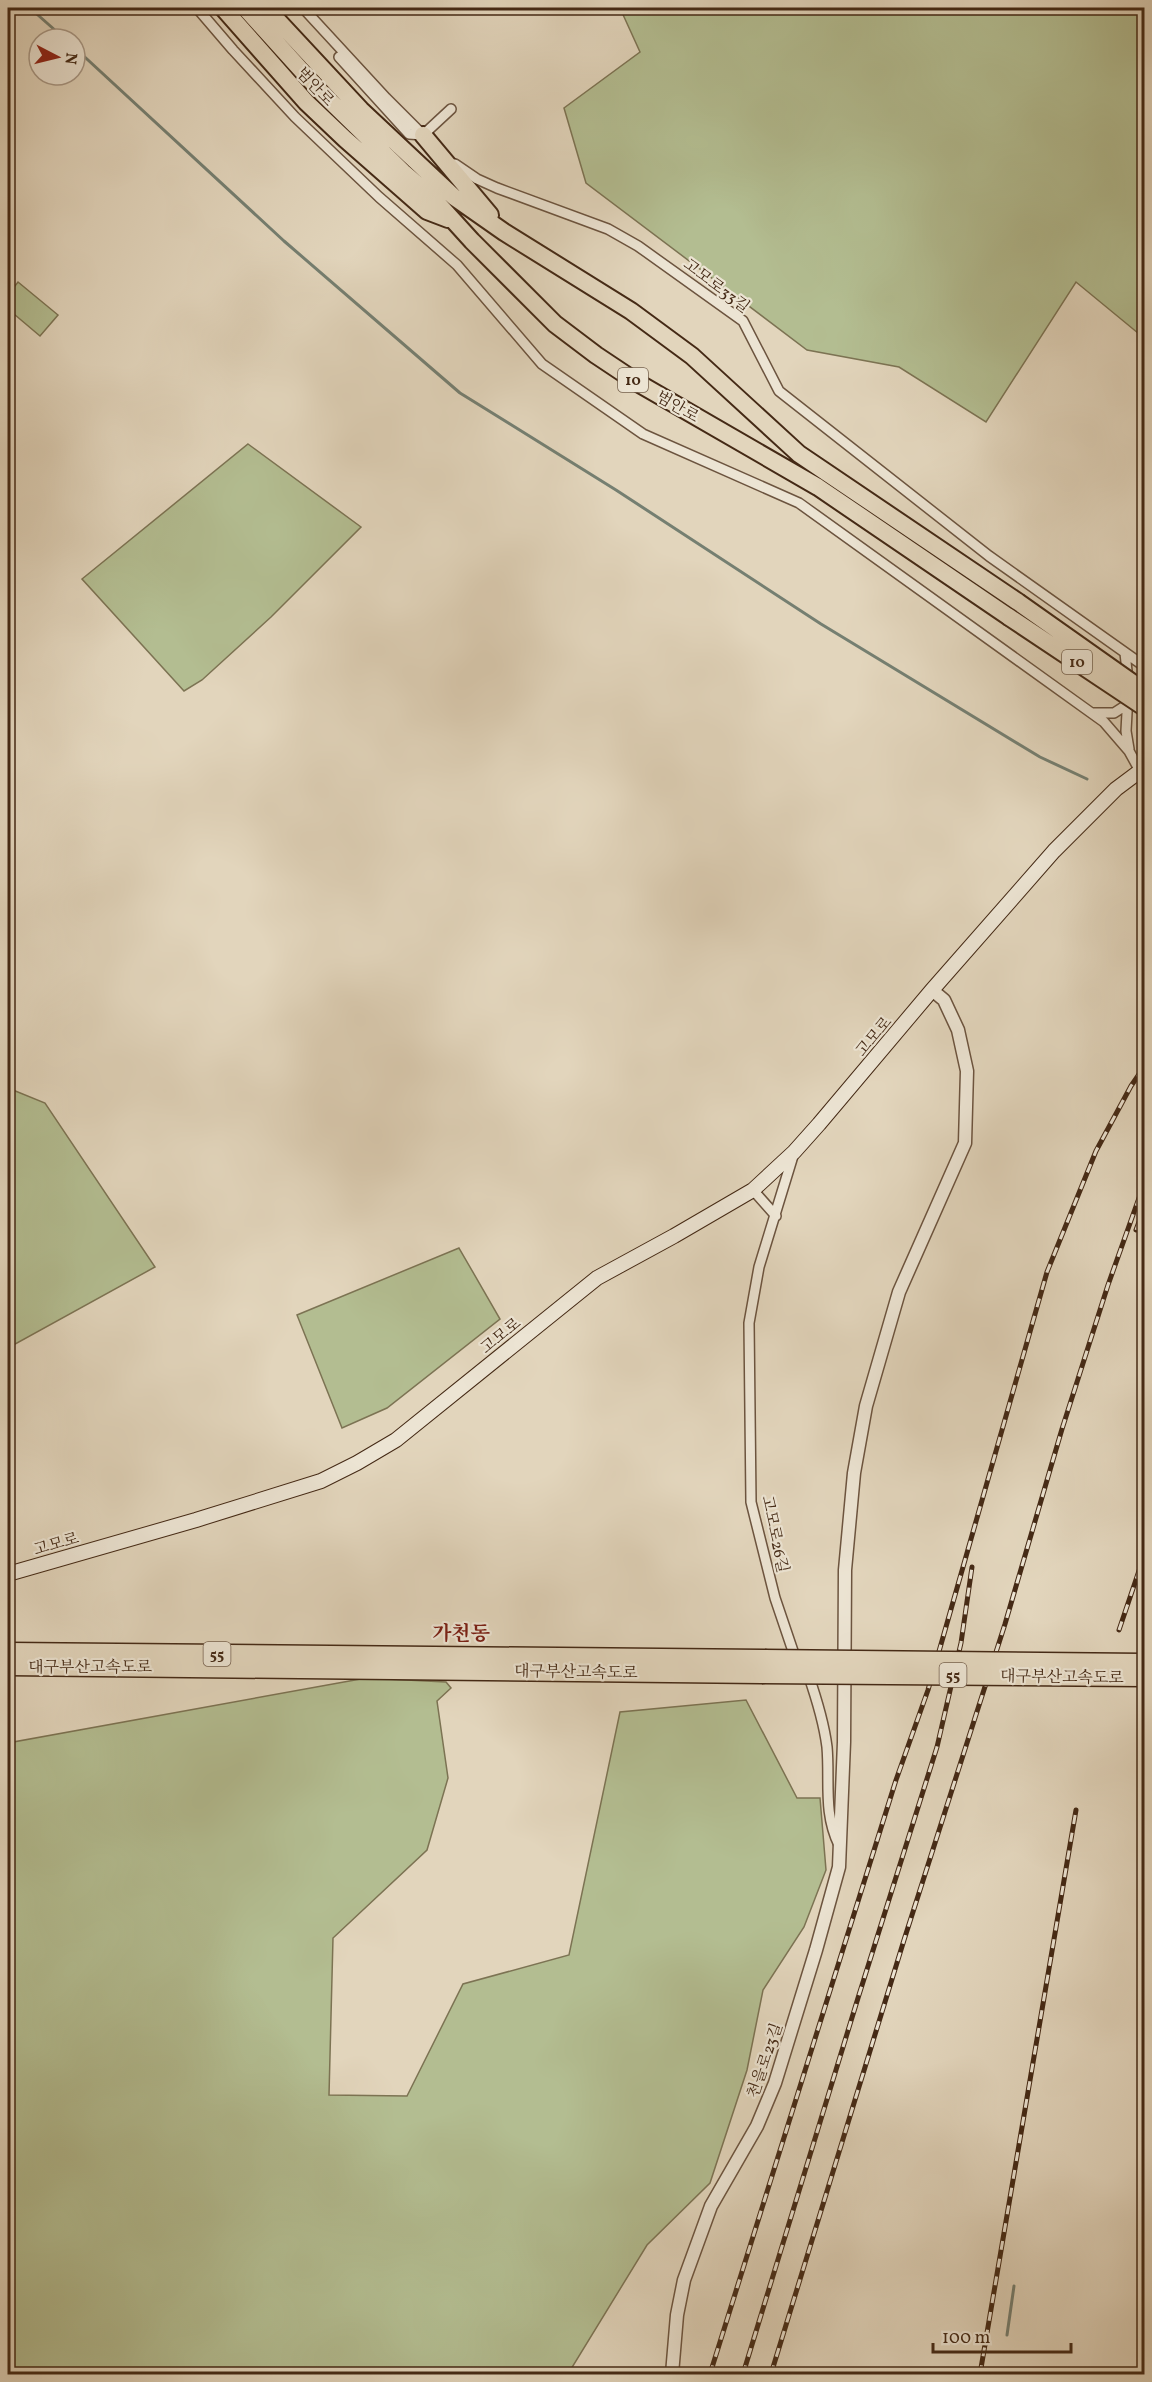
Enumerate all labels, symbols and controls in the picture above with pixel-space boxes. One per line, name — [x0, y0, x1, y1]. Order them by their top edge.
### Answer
north arrow — [27, 27, 87, 87]
text: N — [58, 51, 82, 66]
street label: 범안로 — [291, 63, 339, 112]
street label: 고모로33길 — [678, 254, 754, 319]
road number: 10 — [618, 368, 648, 392]
street label: 범안로 — [651, 387, 703, 429]
road number: 10 — [1062, 650, 1092, 674]
street label: 고모로 — [851, 1012, 898, 1062]
street label: 고모로 — [476, 1313, 527, 1360]
street label: 고모로26길 — [755, 1494, 793, 1575]
street label: 고모로 — [31, 1528, 82, 1562]
district label: 가천동 — [432, 1621, 491, 1649]
road number: 55 — [204, 1642, 230, 1666]
street label: 대구부산고속도로 — [28, 1657, 152, 1679]
street label: 대구부산고속도로 — [514, 1661, 639, 1685]
road number: 55 — [940, 1663, 966, 1687]
street label: 대구부산고속도로 — [1000, 1666, 1125, 1690]
street label: 천을로23길 — [743, 2020, 789, 2101]
scale bar — [933, 2316, 1071, 2354]
text: 100 m — [942, 2326, 991, 2351]

